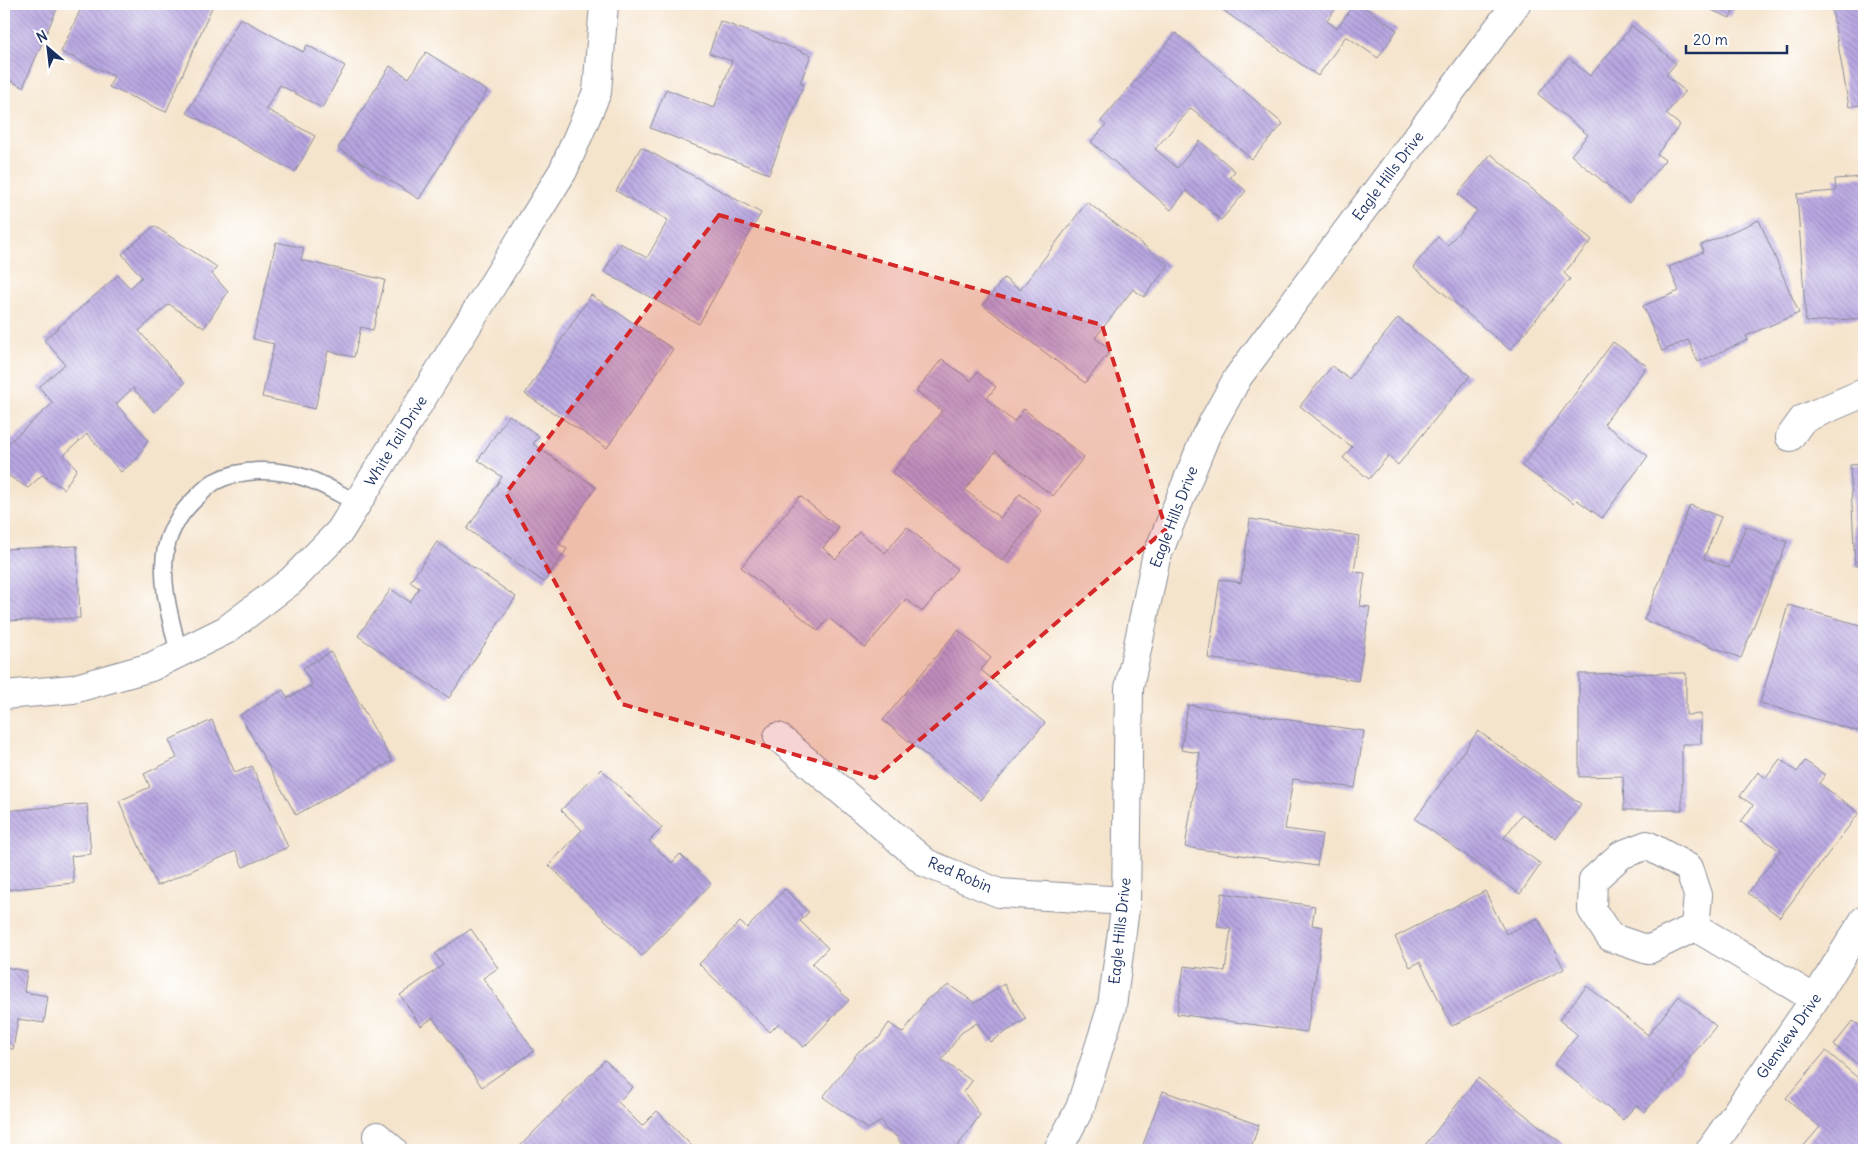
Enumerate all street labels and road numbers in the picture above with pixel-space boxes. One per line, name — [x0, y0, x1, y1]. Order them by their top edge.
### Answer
street label: Eagle Hills Drive — [1348, 127, 1427, 224]
street label: White Tail Drive — [360, 392, 431, 490]
street label: Eagle Hills Drive — [1145, 463, 1202, 570]
street label: Red Robin — [925, 853, 995, 897]
street label: Eagle Hills Drive — [1104, 877, 1135, 985]
street label: Glenview Drive — [1752, 989, 1825, 1082]

